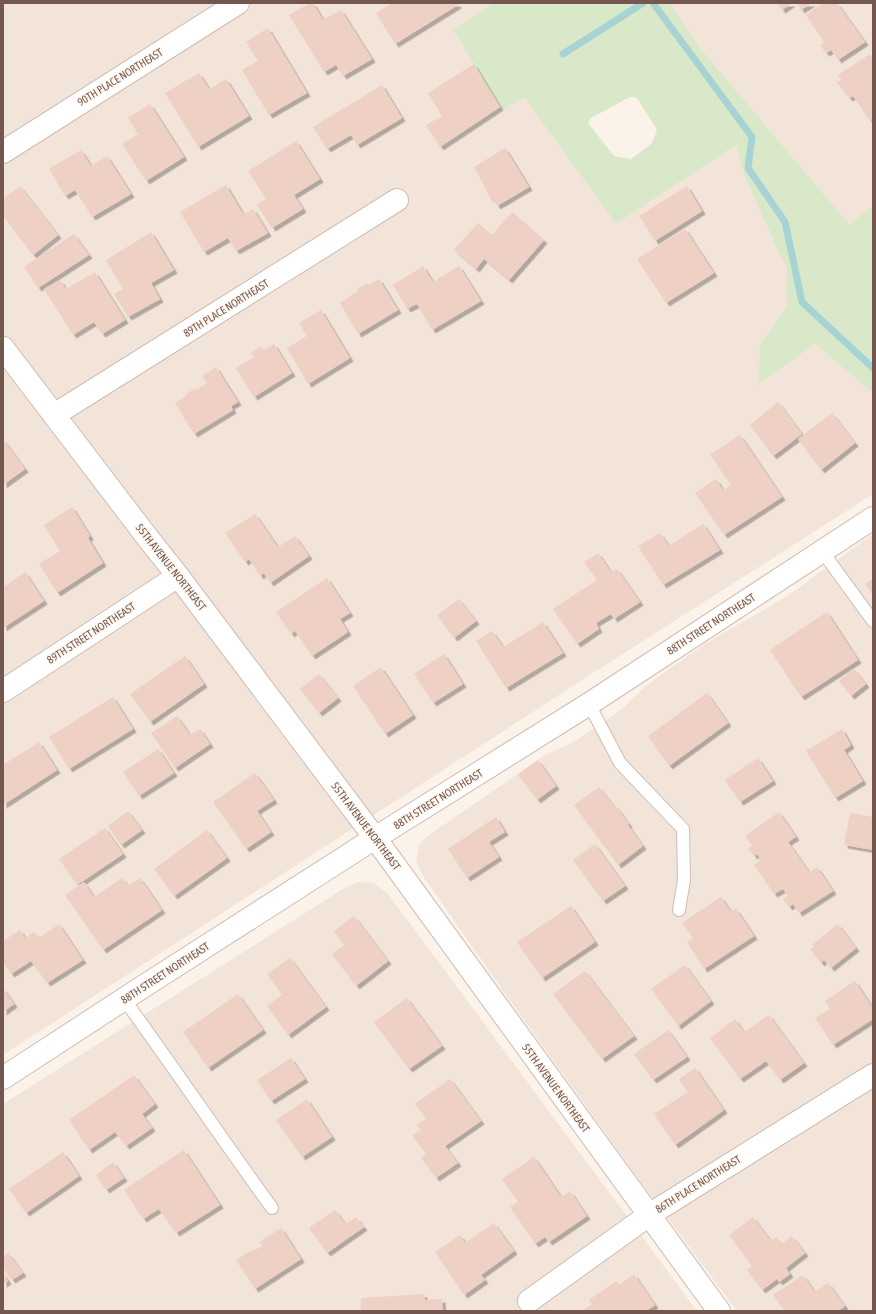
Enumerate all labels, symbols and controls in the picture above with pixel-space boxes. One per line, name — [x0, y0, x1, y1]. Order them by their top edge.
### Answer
street label: 90TH PLACE NORTHEAST — [75, 46, 165, 108]
street label: 89TH PLACE NORTHEAST — [181, 277, 271, 339]
street label: 55TH AVENUE NORTHEAST — [133, 521, 209, 613]
street label: 88TH STREET NORTHEAST — [665, 591, 758, 657]
street label: 89TH STREET NORTHEAST — [45, 600, 138, 666]
street label: 88TH STREET NORTHEAST — [391, 767, 485, 831]
street label: 55TH AVENUE NORTHEAST — [329, 780, 403, 872]
street label: 88TH STREET NORTHEAST — [119, 940, 212, 1006]
street label: 55TH AVENUE NORTHEAST — [520, 1041, 592, 1135]
street label: 86TH PLACE NORTHEAST — [653, 1153, 743, 1215]

